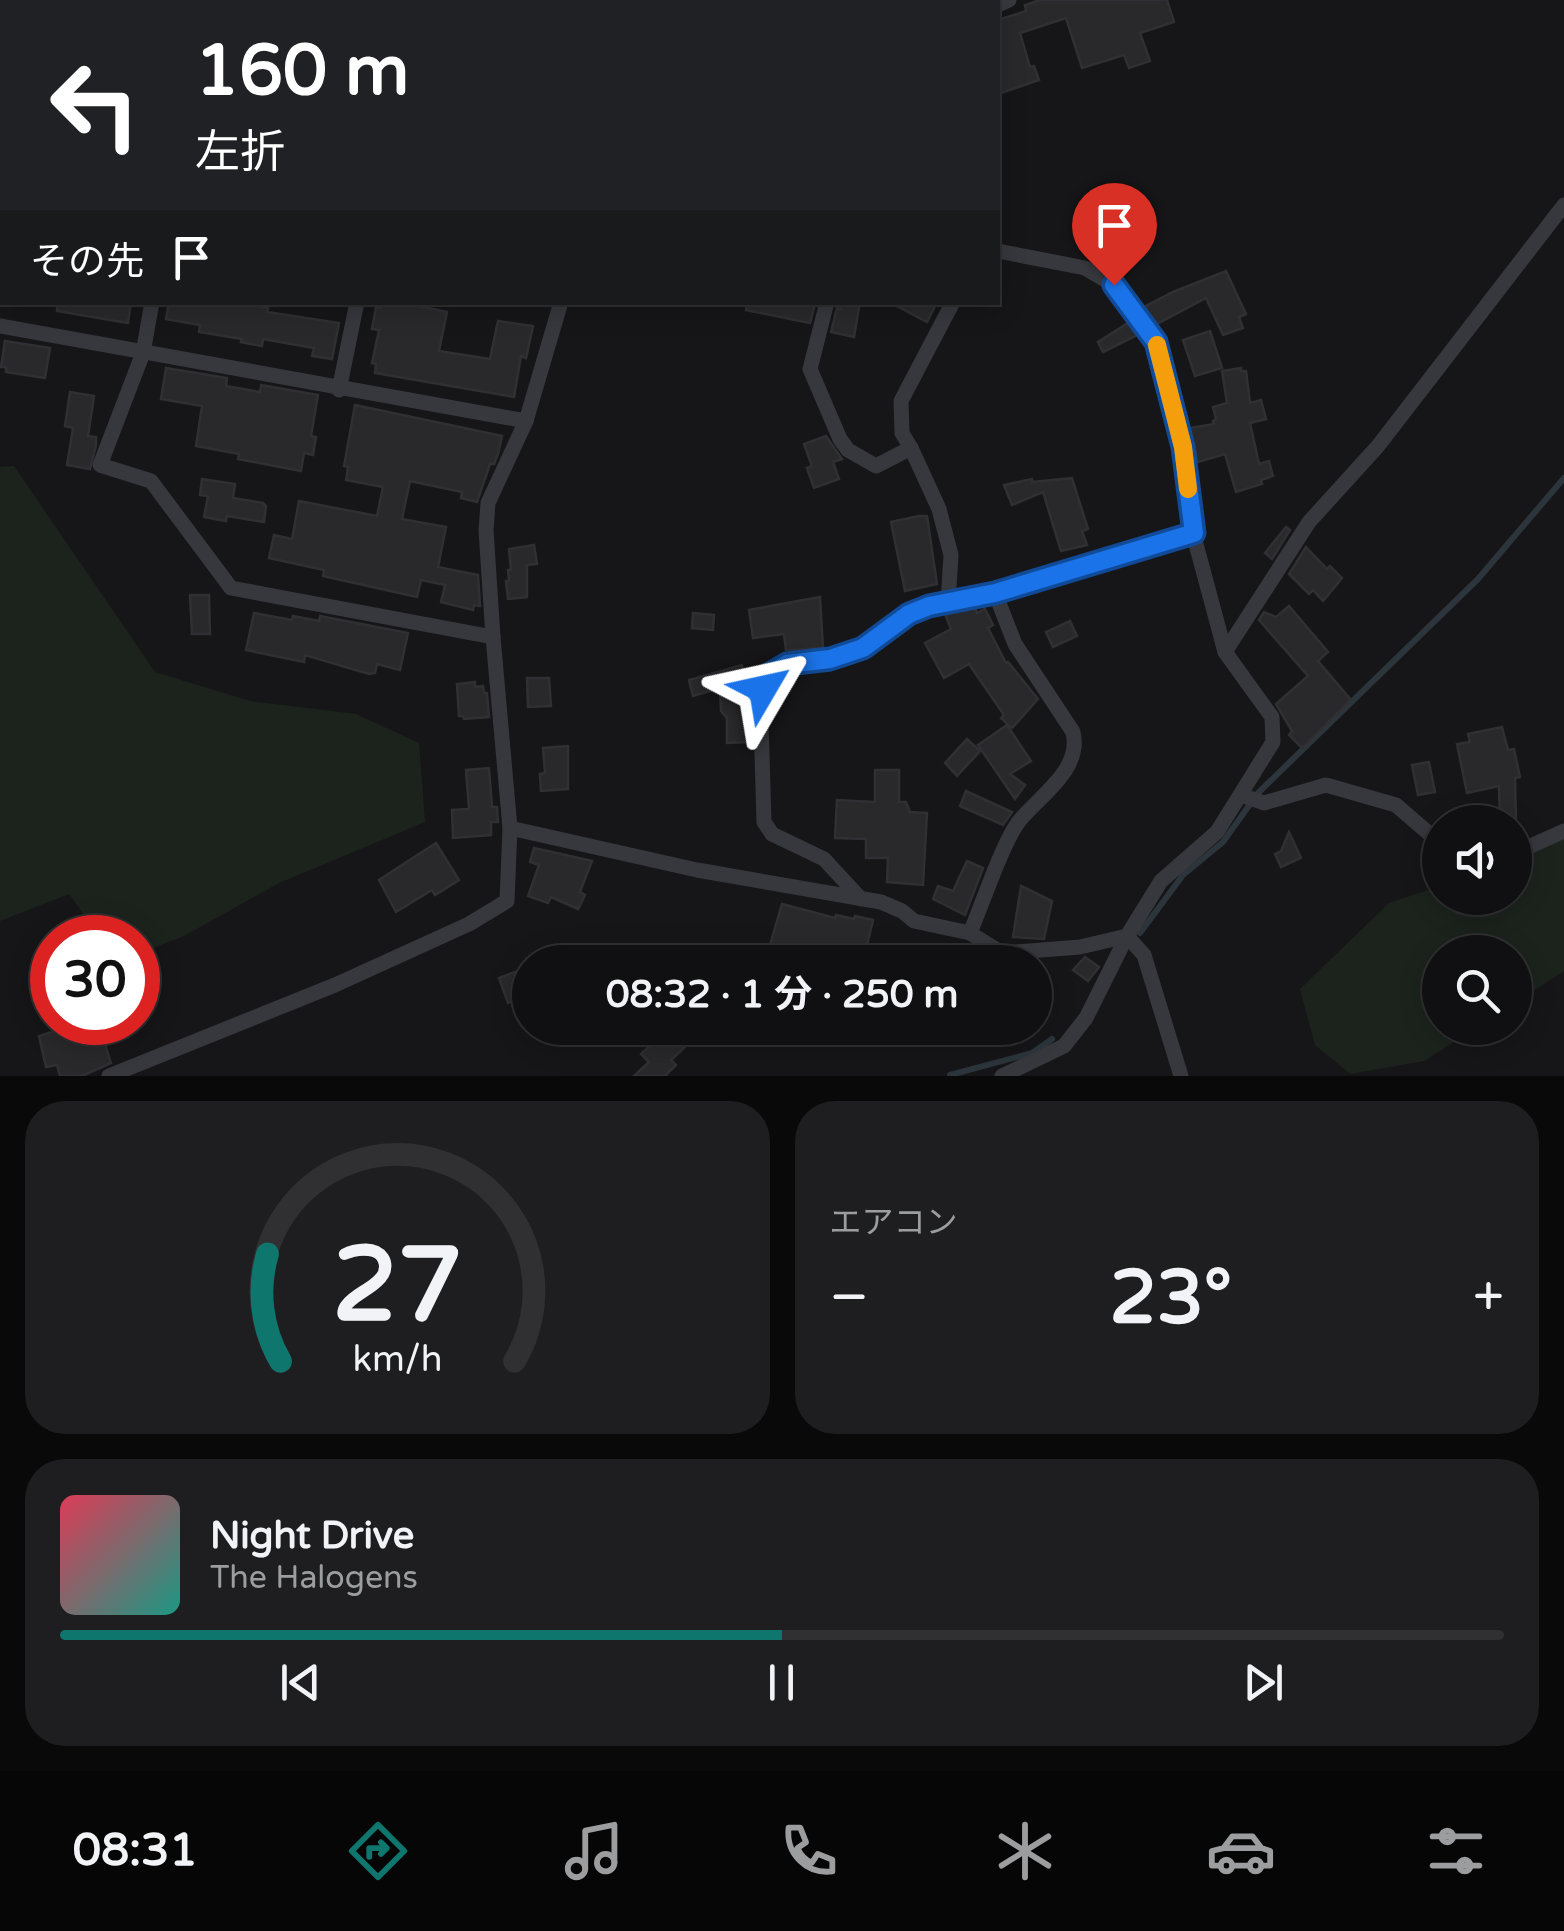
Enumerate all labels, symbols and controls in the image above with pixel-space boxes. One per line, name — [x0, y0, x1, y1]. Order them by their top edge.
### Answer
text: 160 m — [195, 30, 409, 114]
icon: left — [30, 40, 160, 170]
text: 左折 — [195, 126, 285, 180]
pin — [1072, 183, 1157, 286]
icon: arrive — [1087, 198, 1142, 253]
icon: arrive — [164, 230, 219, 285]
text: その先 — [30, 239, 144, 285]
position arrow — [711, 637, 815, 741]
map controls — [1422, 805, 1532, 1045]
button: sound — [1422, 805, 1532, 915]
speed limit sign: 30 — [30, 915, 160, 1045]
button: search — [1422, 935, 1532, 1045]
text: 08:32 · 1 分 · 250 m — [606, 972, 958, 1018]
text: エアコン — [830, 1204, 958, 1242]
text: 27 — [332, 1224, 463, 1349]
text: 23° — [1110, 1253, 1232, 1343]
text: − — [830, 1265, 869, 1331]
text: + — [1473, 1265, 1504, 1331]
text: km/h — [352, 1338, 442, 1381]
text: Night Drive — [210, 1513, 414, 1559]
text: The Halogens — [210, 1559, 418, 1597]
icon: previous — [273, 1655, 328, 1710]
icon: pause — [754, 1655, 809, 1710]
icon: next — [1236, 1655, 1291, 1710]
icon: directions — [343, 1816, 413, 1886]
icon: music — [559, 1816, 629, 1886]
icon: phone — [774, 1816, 844, 1886]
icon: climate — [990, 1816, 1060, 1886]
icon: car — [1206, 1816, 1276, 1886]
icon: filters — [1421, 1816, 1491, 1886]
text: 08:31 — [73, 1824, 198, 1878]

